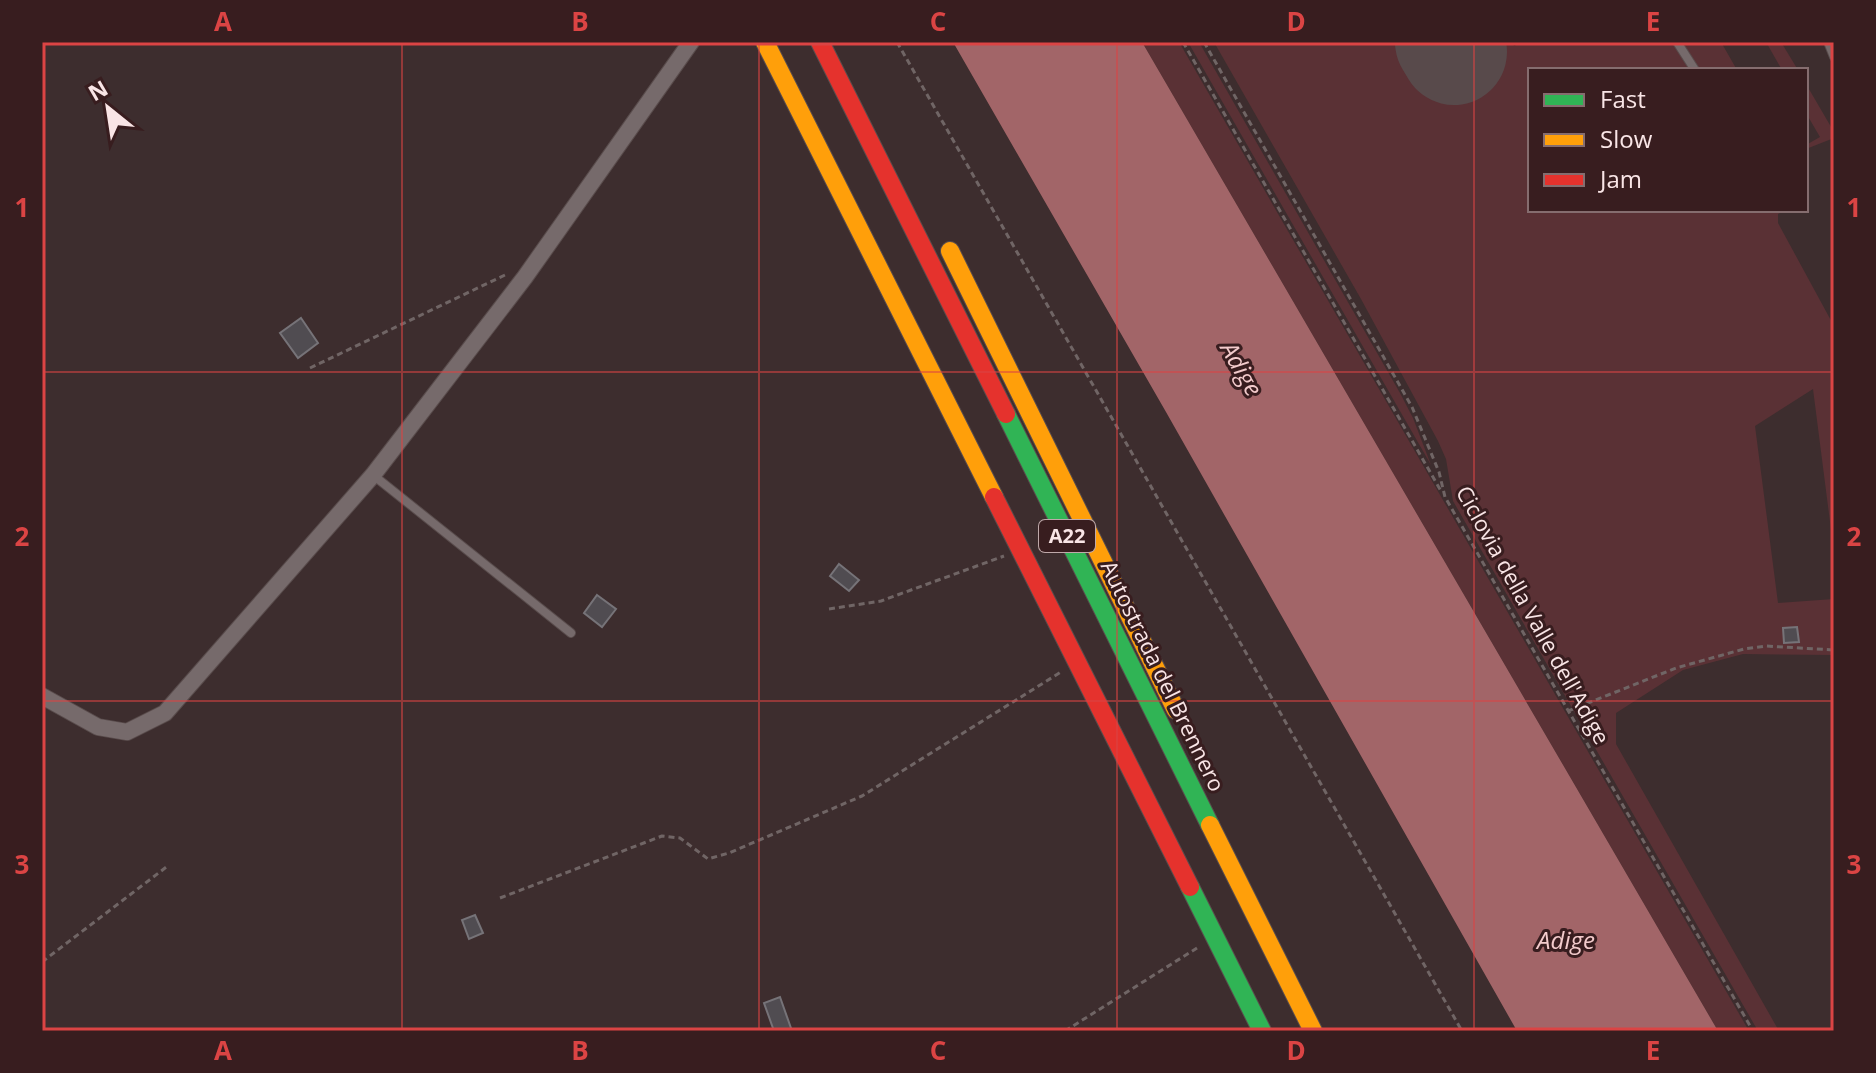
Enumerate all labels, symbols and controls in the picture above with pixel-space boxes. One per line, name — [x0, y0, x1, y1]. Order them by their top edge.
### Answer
text: A — [214, 3, 232, 39]
text: B — [571, 3, 589, 39]
text: C — [930, 3, 946, 39]
text: D — [1286, 3, 1306, 39]
text: E — [1646, 3, 1660, 39]
north arrow — [68, 68, 148, 148]
legend — [1528, 68, 1808, 212]
text: N — [82, 72, 113, 107]
text: Fast — [1600, 82, 1646, 115]
text: Slow — [1600, 122, 1653, 155]
text: Jam — [1598, 162, 1642, 195]
text: 1 — [15, 189, 29, 225]
text: 1 — [1847, 189, 1861, 225]
water label: Adige — [1213, 333, 1271, 402]
street label: Ciclovia della Valle dell'Adige — [1450, 480, 1618, 749]
text: 2 — [15, 518, 30, 554]
text: 2 — [1847, 518, 1862, 554]
road number: A22 — [1039, 520, 1095, 552]
street label: Autostrada del Brennero — [1095, 555, 1233, 796]
text: 3 — [15, 846, 29, 882]
text: 3 — [1847, 846, 1861, 882]
water label: Adige — [1535, 923, 1595, 956]
text: A — [214, 1032, 232, 1068]
text: B — [571, 1032, 589, 1068]
text: C — [930, 1032, 946, 1068]
text: D — [1286, 1032, 1306, 1068]
text: E — [1646, 1032, 1660, 1068]

